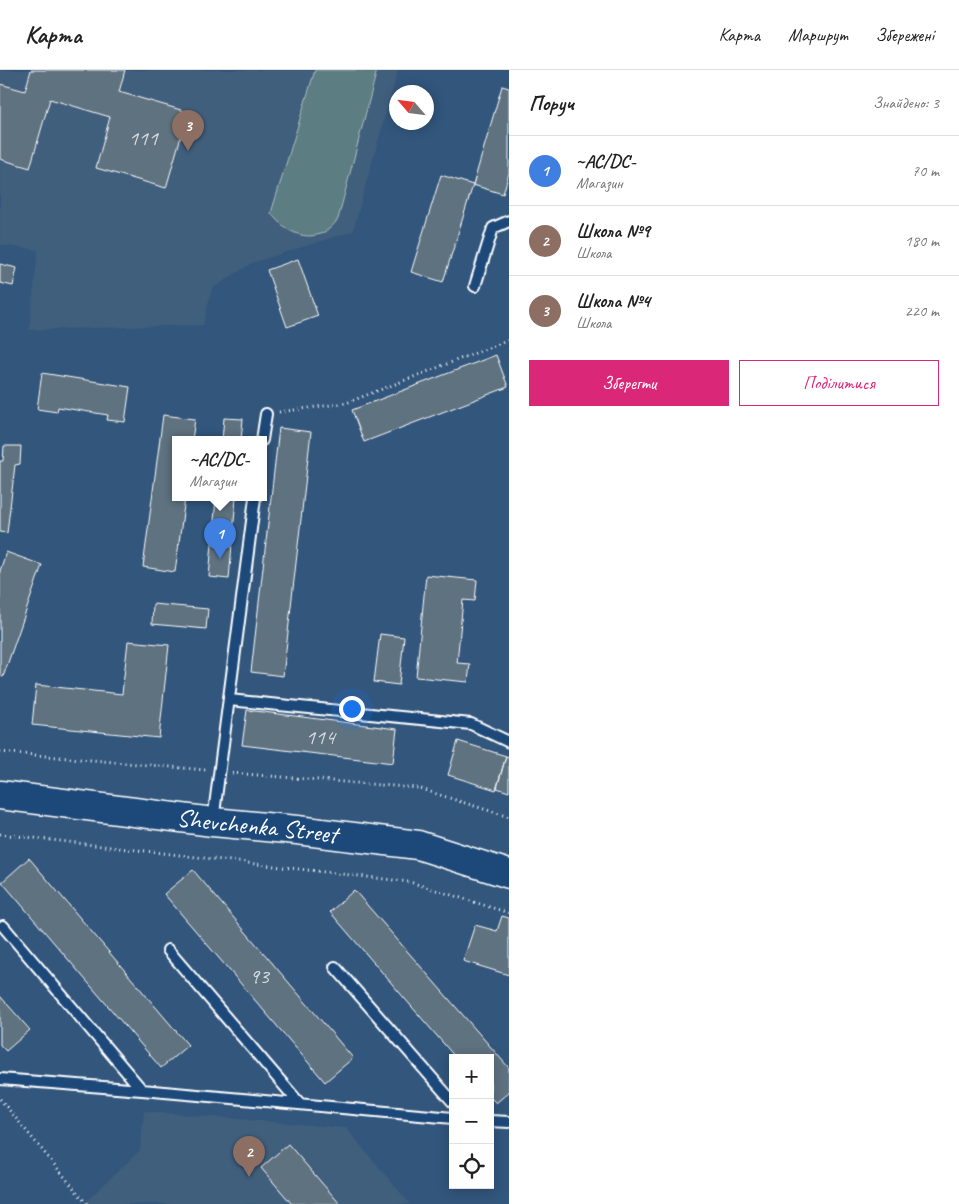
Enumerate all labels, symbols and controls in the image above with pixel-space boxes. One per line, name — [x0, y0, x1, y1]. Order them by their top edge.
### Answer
text: Карта — [25, 20, 82, 50]
text: Карта — [719, 24, 760, 46]
text: Маршрут — [788, 24, 847, 46]
text: Збережені — [875, 24, 934, 46]
north arrow — [389, 85, 434, 130]
text: Поруч — [529, 90, 574, 116]
text: Знайдено: 3 — [873, 93, 939, 113]
pin: 3 — [172, 110, 204, 151]
house number: 111 — [128, 124, 159, 152]
text: ~AC/DC- — [576, 149, 636, 173]
text: 1 — [541, 161, 549, 181]
text: 70 m — [912, 161, 939, 181]
text: Магазин — [576, 173, 623, 193]
text: Школа №9 — [576, 219, 650, 243]
text: 2 — [541, 231, 549, 251]
text: 180 m — [905, 231, 939, 251]
text: Школа — [576, 243, 611, 263]
text: Школа №4 — [576, 289, 650, 313]
text: 3 — [541, 301, 549, 321]
text: 220 m — [905, 301, 939, 321]
text: Школа — [576, 313, 611, 333]
button: Зберегти — [529, 360, 729, 406]
button: Поділитися — [739, 360, 939, 406]
popup — [172, 436, 267, 501]
text: ~AC/DC- — [190, 447, 249, 471]
text: Магазин — [190, 471, 236, 491]
pin: 1 — [204, 518, 236, 559]
your location — [339, 696, 365, 722]
house number: 114 — [305, 723, 337, 751]
street label: Shevchenka Street — [175, 802, 343, 851]
house number: 93 — [249, 962, 271, 990]
map controls — [449, 1054, 494, 1189]
button: + — [449, 1054, 494, 1099]
button: − — [449, 1099, 494, 1144]
pin: 2 — [233, 1136, 265, 1177]
button: locate — [449, 1144, 494, 1189]

